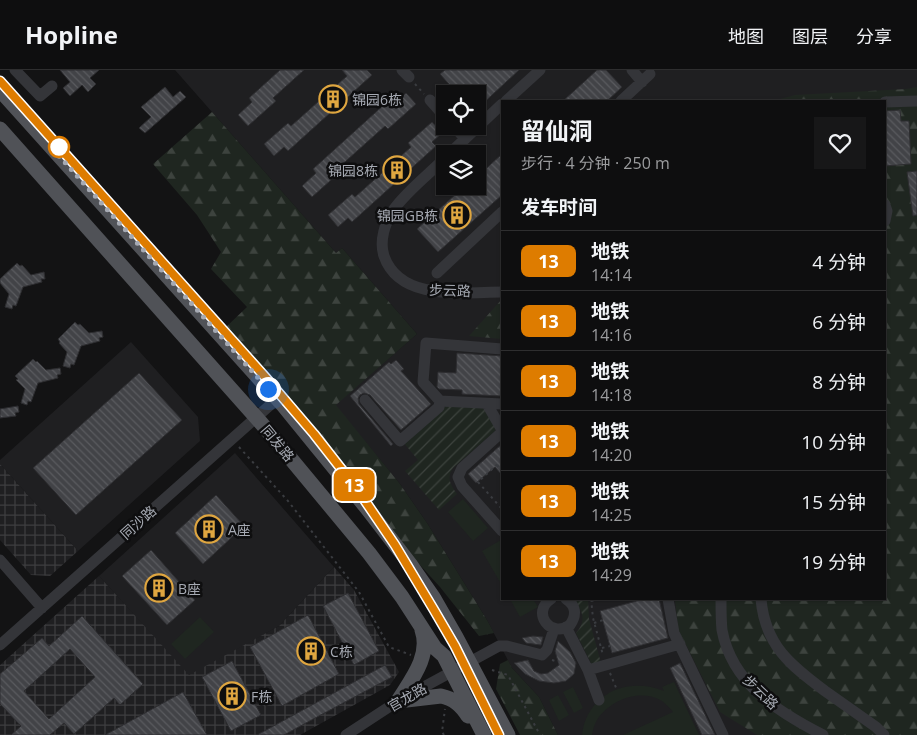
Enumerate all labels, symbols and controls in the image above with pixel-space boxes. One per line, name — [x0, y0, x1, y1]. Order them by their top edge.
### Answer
text: Hopline — [25, 18, 118, 51]
text: 地图 — [728, 24, 764, 48]
text: 图层 — [792, 24, 828, 48]
text: 分享 — [856, 24, 892, 48]
building icon: 锦园6栋 — [318, 84, 348, 114]
map controls — [436, 85, 486, 195]
button: locate — [436, 85, 486, 135]
place label: 锦园6栋 — [352, 90, 402, 109]
text: 留仙洞 — [521, 114, 593, 147]
button: heart — [814, 117, 866, 169]
unlabelled marker — [48, 136, 70, 158]
button: layers — [436, 145, 486, 195]
text: 步行 · 4 分钟 · 250 m — [521, 152, 670, 174]
building icon: 锦园8栋 — [382, 155, 412, 185]
place label: 锦园8栋 — [328, 161, 378, 180]
text: 发车时间 — [521, 194, 597, 220]
building icon: 锦园GB栋 — [442, 200, 472, 230]
place label: 锦园GB栋 — [377, 206, 438, 225]
text: 地铁 — [591, 238, 629, 264]
text: 13 — [538, 249, 559, 273]
text: 4 分钟 — [812, 249, 866, 275]
text: 14:14 — [591, 264, 632, 286]
street label: 步云路 — [429, 280, 471, 300]
text: 地铁 — [591, 298, 629, 324]
text: 13 — [538, 309, 559, 333]
text: 6 分钟 — [812, 309, 866, 335]
text: 14:16 — [591, 324, 632, 346]
text: 地铁 — [591, 358, 629, 384]
text: 13 — [538, 369, 559, 393]
text: 8 分钟 — [812, 369, 866, 395]
your location — [256, 377, 281, 402]
text: 14:18 — [591, 384, 632, 406]
text: 地铁 — [591, 418, 629, 444]
street label: 同发路 — [257, 421, 299, 465]
text: 13 — [538, 429, 559, 453]
text: 10 分钟 — [801, 429, 866, 455]
text: 14:20 — [591, 444, 632, 466]
line badge: 13 — [332, 469, 376, 501]
text: 13 — [344, 473, 364, 497]
text: 地铁 — [591, 478, 629, 504]
text: 13 — [538, 489, 559, 513]
text: 15 分钟 — [801, 489, 866, 515]
street label: 同沙路 — [116, 501, 160, 543]
text: 14:25 — [591, 504, 632, 526]
building icon: A座 — [194, 514, 224, 544]
place label: A座 — [228, 520, 251, 539]
text: 地铁 — [591, 538, 629, 564]
text: 13 — [538, 549, 559, 573]
text: 19 分钟 — [801, 549, 866, 575]
text: 14:29 — [591, 564, 632, 586]
building icon: B座 — [144, 573, 174, 603]
place label: B座 — [178, 579, 201, 598]
building icon: C栋 — [296, 636, 326, 666]
place label: C栋 — [330, 642, 353, 661]
street label: 步云路 — [739, 671, 783, 713]
street label: 官龙路 — [384, 678, 430, 716]
building icon: F栋 — [217, 681, 247, 711]
place label: F栋 — [251, 687, 272, 706]

